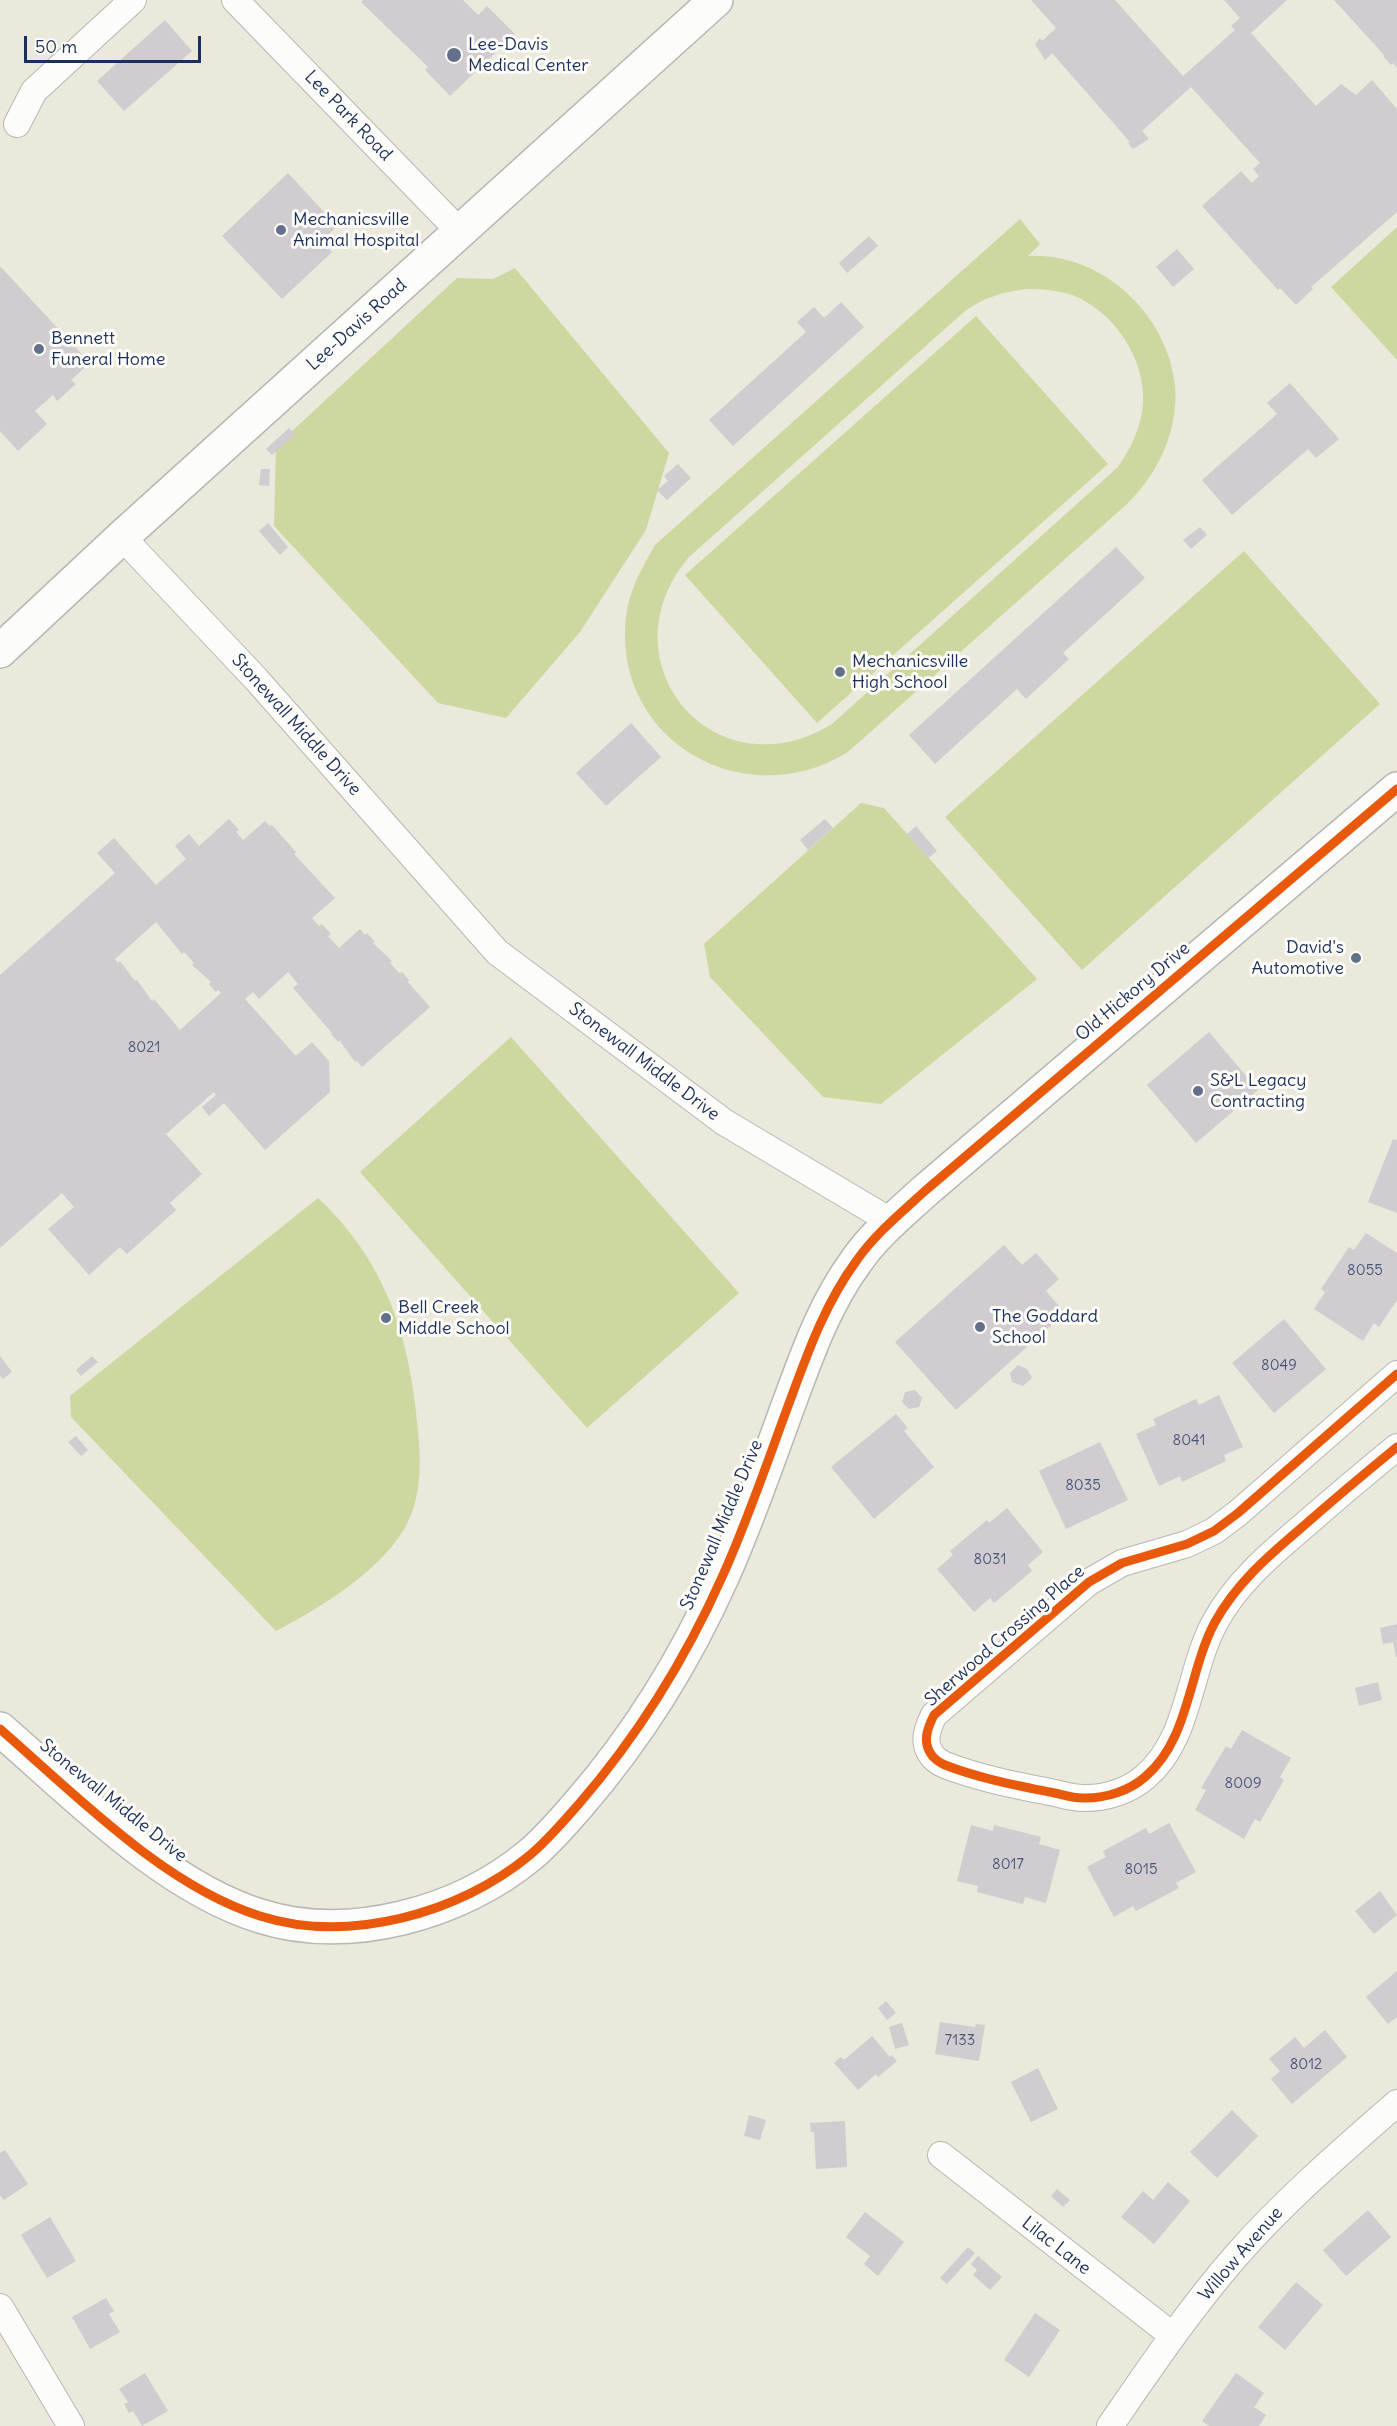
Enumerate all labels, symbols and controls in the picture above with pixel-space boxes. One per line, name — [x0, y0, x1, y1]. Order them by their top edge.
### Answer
scale bar — [27, 24, 204, 62]
place label: Lee-Davis Medical Center — [468, 34, 589, 76]
text: 50 m — [35, 35, 77, 58]
marker: Lee-Davis Medical Center — [445, 46, 463, 64]
street label: Lee Park Road — [300, 67, 396, 165]
place label: Mechanicsville Animal Hospital — [293, 209, 419, 252]
marker: Mechanicsville Animal Hospital — [274, 223, 288, 237]
street label: Lee-Davis Road — [303, 275, 411, 375]
place label: Bennett Funeral Home — [51, 328, 165, 370]
marker: Bennett Funeral Home — [32, 342, 46, 356]
street label: Stonewall Middle Drive — [227, 650, 365, 800]
place label: Mechanicsville High School — [852, 651, 968, 694]
marker: Mechanicsville High School — [833, 665, 847, 679]
place label: David's Automotive — [1251, 937, 1344, 980]
street label: Old Hickory Drive — [1071, 938, 1195, 1046]
marker: David's Automotive — [1349, 951, 1363, 965]
street label: Stonewall Middle Drive — [564, 998, 724, 1126]
house number: 8021 — [128, 1039, 160, 1057]
place label: S&L Legacy Contracting — [1210, 1070, 1306, 1112]
marker: S&L Legacy Contracting — [1191, 1084, 1205, 1098]
house number: 8055 — [1347, 1262, 1383, 1280]
place label: Bell Creek Middle School — [398, 1297, 510, 1340]
place label: The Goddard School — [992, 1306, 1098, 1348]
marker: Bell Creek Middle School — [379, 1311, 393, 1325]
marker: The Goddard School — [973, 1320, 987, 1334]
house number: 8049 — [1261, 1357, 1297, 1375]
house number: 8041 — [1173, 1432, 1205, 1450]
street label: Stonewall Middle Drive — [676, 1437, 768, 1613]
house number: 8035 — [1065, 1477, 1101, 1495]
house number: 8031 — [974, 1551, 1006, 1569]
street label: Sherwood Crossing Place — [921, 1561, 1089, 1711]
street label: Stonewall Middle Drive — [35, 1735, 191, 1867]
house number: 8009 — [1224, 1775, 1262, 1793]
house number: 8017 — [992, 1856, 1024, 1874]
house number: 8015 — [1124, 1861, 1158, 1879]
house number: 7133 — [945, 2032, 975, 2050]
house number: 8012 — [1290, 2056, 1322, 2074]
street label: Willow Avenue — [1194, 2203, 1288, 2305]
street label: Lilac Lane — [1017, 2212, 1095, 2280]

